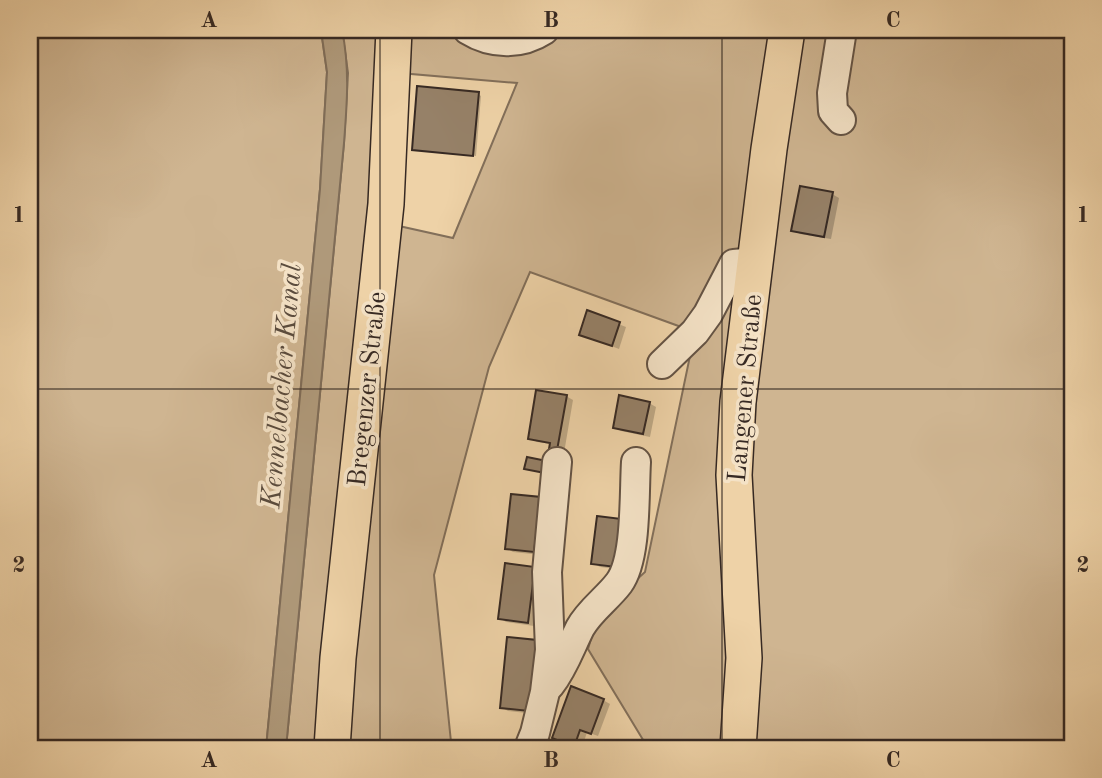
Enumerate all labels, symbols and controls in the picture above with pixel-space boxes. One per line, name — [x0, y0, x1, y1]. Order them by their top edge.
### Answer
text: A — [200, 9, 218, 32]
text: B — [543, 9, 559, 32]
text: C — [885, 9, 901, 32]
text: 1 — [12, 204, 26, 227]
text: 1 — [1076, 204, 1090, 227]
water label: Kennelbacher Kanal — [258, 263, 308, 511]
street label: Bregenzer Straße — [345, 290, 391, 488]
street label: Langener Straße — [725, 293, 767, 483]
text: 2 — [12, 554, 26, 577]
text: 2 — [1076, 554, 1090, 577]
text: A — [200, 749, 218, 772]
text: B — [543, 749, 559, 772]
text: C — [885, 749, 901, 772]

